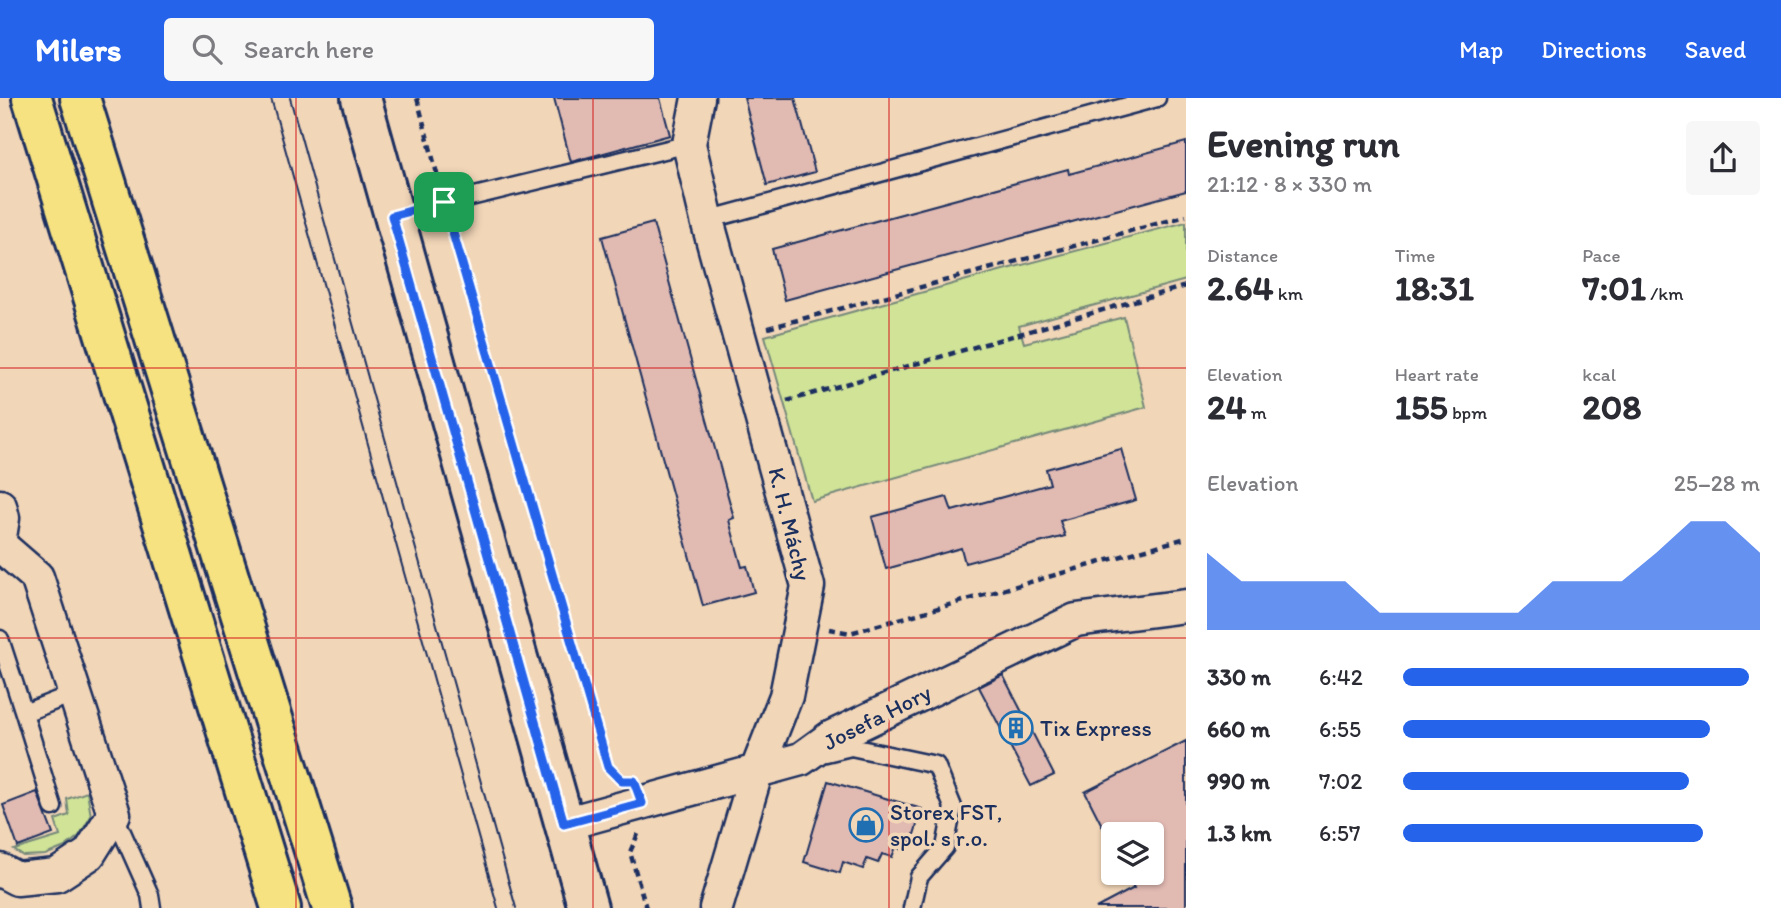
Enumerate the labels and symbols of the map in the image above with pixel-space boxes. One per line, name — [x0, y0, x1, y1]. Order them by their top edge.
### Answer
pin — [414, 172, 474, 232]
street label: K. H. Máchy — [762, 465, 818, 584]
street label: Josefa Hory — [818, 678, 936, 756]
building icon: Tix Express — [997, 709, 1035, 747]
place label: Tix Express — [1040, 714, 1152, 742]
place label: Storex FST, spol. s r.o. — [890, 798, 1003, 852]
shop icon: Storex FST, spol. s r.o. — [847, 806, 885, 844]

